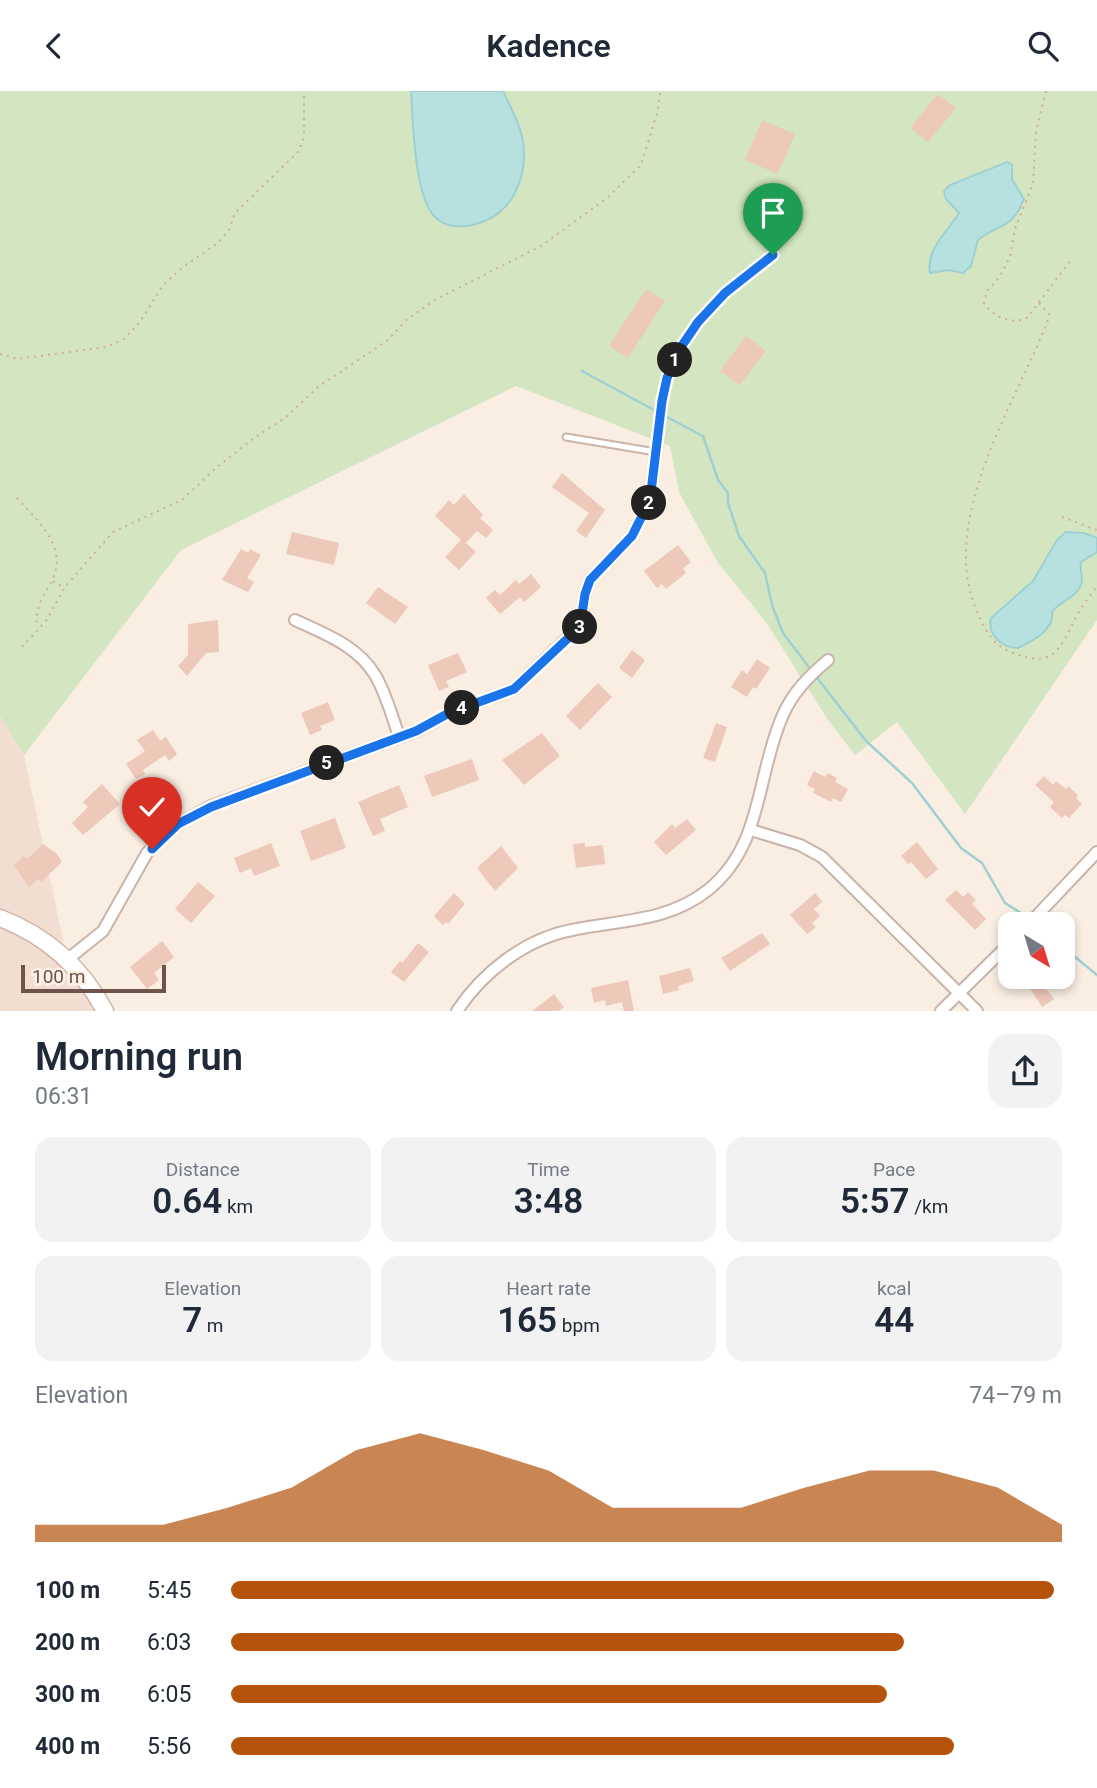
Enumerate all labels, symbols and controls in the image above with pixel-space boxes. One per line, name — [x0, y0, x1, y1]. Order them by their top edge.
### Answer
icon: back — [35, 27, 73, 65]
text: Kadence — [486, 27, 611, 65]
icon: search — [1024, 27, 1062, 65]
pin — [743, 183, 803, 255]
icon: arrive — [754, 194, 792, 232]
pin: 1 — [658, 343, 692, 377]
text: 1 — [669, 348, 680, 371]
pin: 2 — [632, 485, 666, 521]
text: 2 — [643, 491, 654, 514]
pin: 3 — [562, 609, 598, 645]
text: 3 — [574, 615, 585, 638]
pin: 4 — [444, 691, 480, 725]
text: 4 — [456, 696, 467, 719]
pin: 5 — [310, 745, 344, 781]
text: 5 — [321, 751, 332, 774]
pin — [122, 777, 182, 849]
icon: check — [133, 788, 171, 826]
north arrow — [998, 912, 1074, 989]
map controls — [998, 912, 1075, 989]
scale bar — [21, 962, 166, 994]
text: 100 m — [32, 965, 85, 988]
button: share — [988, 1034, 1062, 1108]
text: Morning run — [35, 1035, 243, 1079]
text: 06:31 — [35, 1083, 92, 1110]
text: Distance — [166, 1158, 240, 1181]
text: Time — [527, 1158, 570, 1181]
text: Pace — [873, 1158, 915, 1181]
text: 0.64 — [152, 1181, 222, 1222]
text: 3:48 — [514, 1181, 583, 1222]
text: 5:57 — [840, 1181, 909, 1222]
text: km — [222, 1195, 253, 1218]
text: /km — [909, 1195, 948, 1218]
text: Elevation — [164, 1277, 241, 1300]
text: Heart rate — [506, 1277, 591, 1300]
text: kcal — [877, 1277, 911, 1300]
text: 7 — [182, 1300, 202, 1341]
text: 165 — [497, 1300, 557, 1341]
text: 44 — [874, 1300, 914, 1341]
text: m — [202, 1314, 224, 1337]
text: bpm — [557, 1314, 600, 1337]
text: Elevation — [35, 1382, 128, 1409]
text: 74–79 m — [969, 1382, 1062, 1409]
text: 100 m — [35, 1577, 100, 1604]
text: 5:45 — [147, 1577, 191, 1604]
text: 200 m — [35, 1629, 100, 1656]
text: 6:03 — [147, 1629, 191, 1656]
text: 300 m — [35, 1681, 100, 1708]
text: 6:05 — [147, 1681, 191, 1708]
text: 400 m — [35, 1733, 100, 1760]
text: 5:56 — [147, 1733, 191, 1760]

